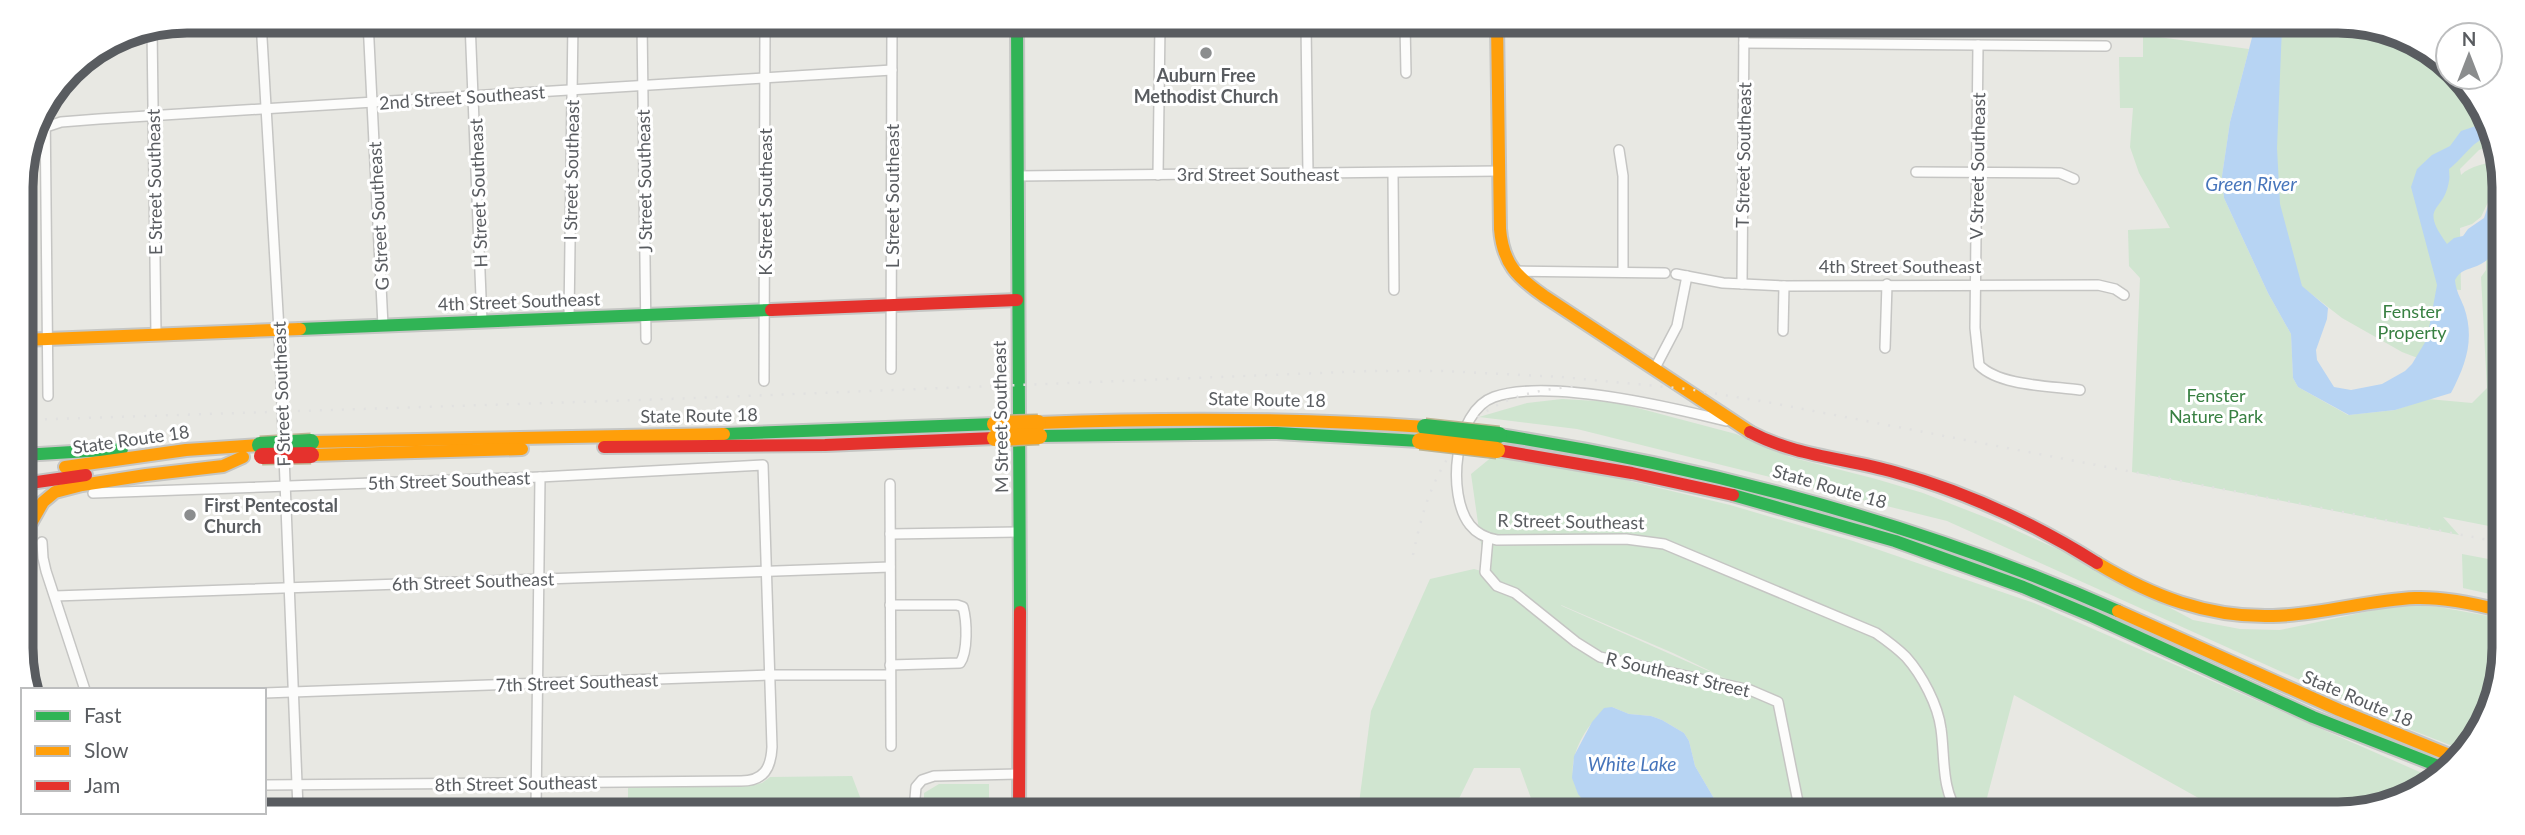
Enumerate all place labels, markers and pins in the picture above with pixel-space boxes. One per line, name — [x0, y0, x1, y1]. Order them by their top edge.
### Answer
marker: Auburn Free Methodist Church — [1198, 45, 1214, 61]
place label: Auburn Free Methodist Church — [1134, 64, 1278, 107]
place label: First Pentecostal Church — [204, 494, 338, 537]
marker: First Pentecostal Church — [182, 507, 198, 523]

